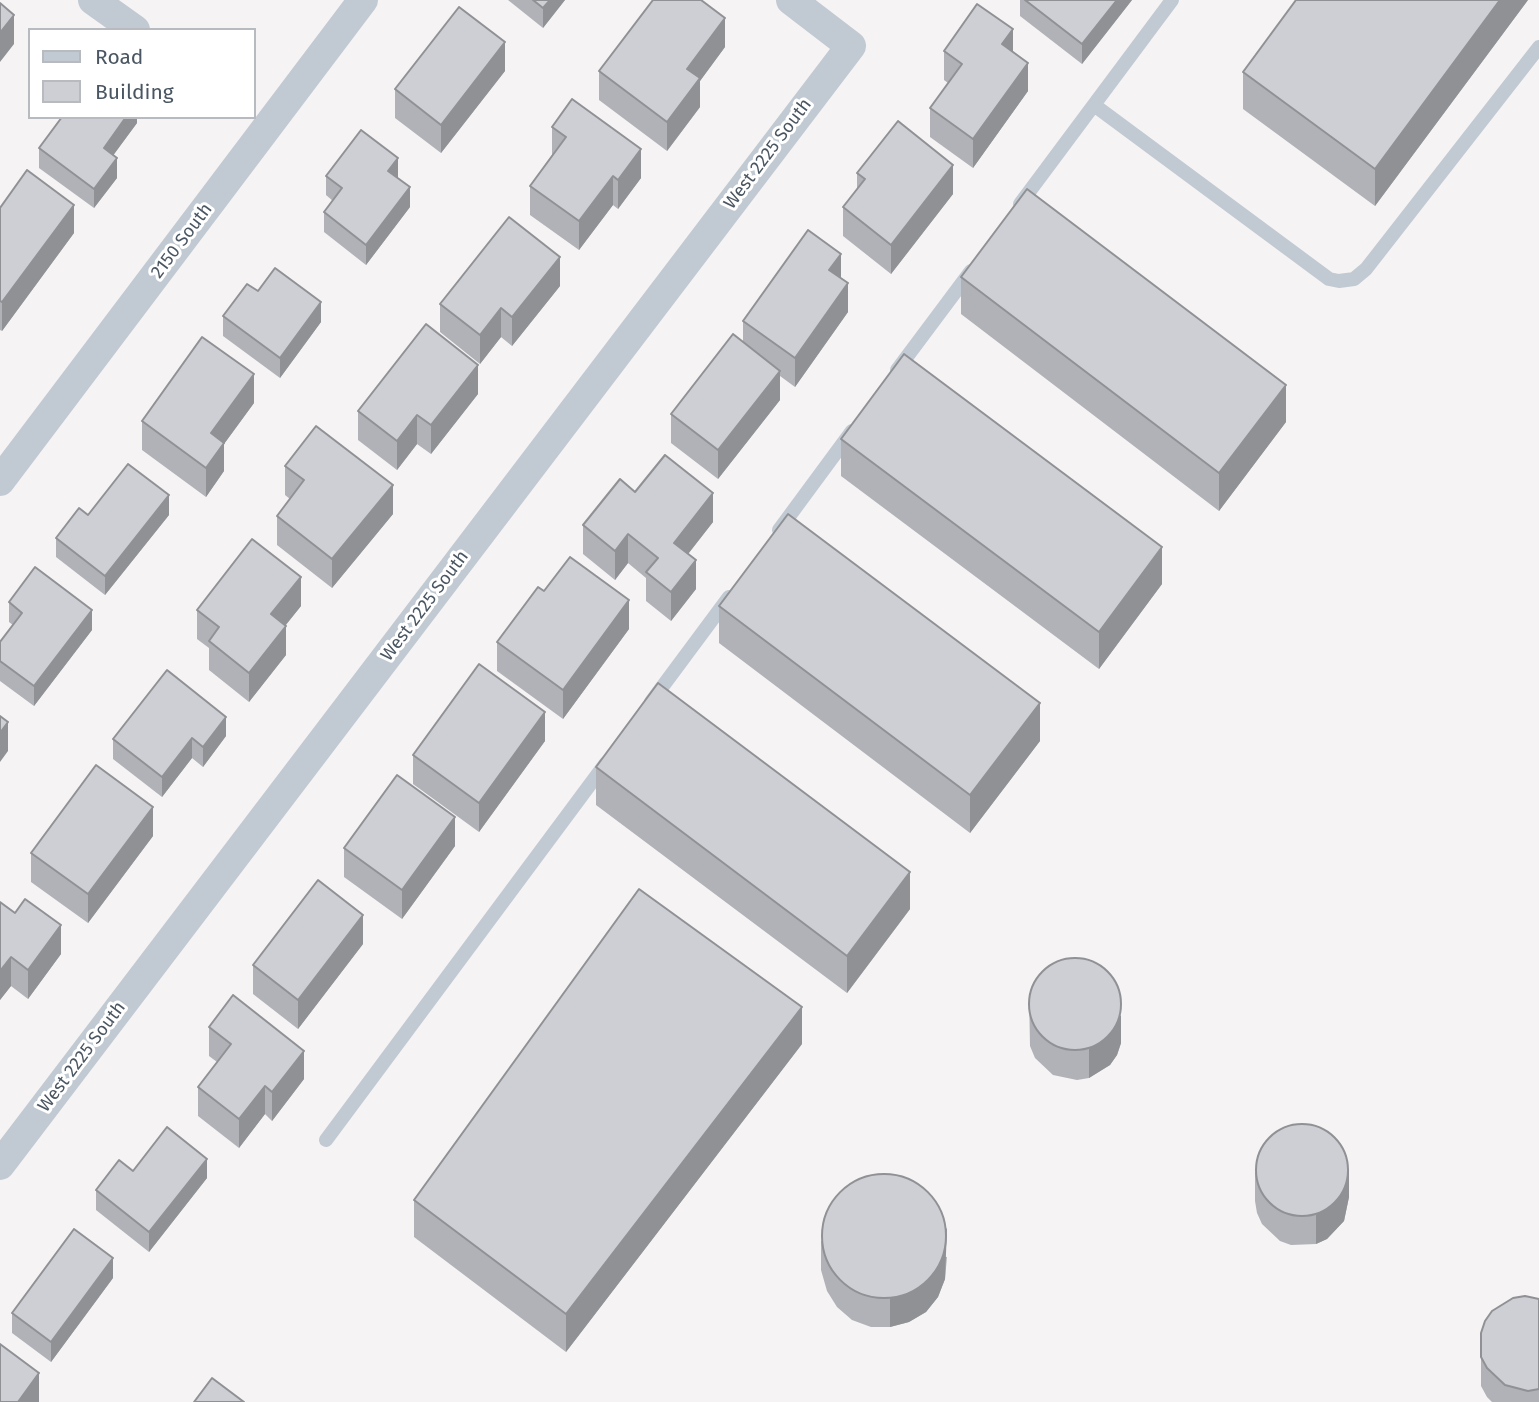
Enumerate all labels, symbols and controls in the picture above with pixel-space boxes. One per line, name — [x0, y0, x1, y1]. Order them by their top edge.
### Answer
legend — [28, 28, 256, 119]
text: Road — [95, 44, 143, 70]
text: Building — [95, 79, 174, 105]
street label: West 2225 South — [719, 95, 817, 213]
street label: 2150 South — [147, 199, 217, 283]
street label: West 2225 South — [376, 547, 474, 665]
street label: West 2225 South — [33, 998, 131, 1116]

